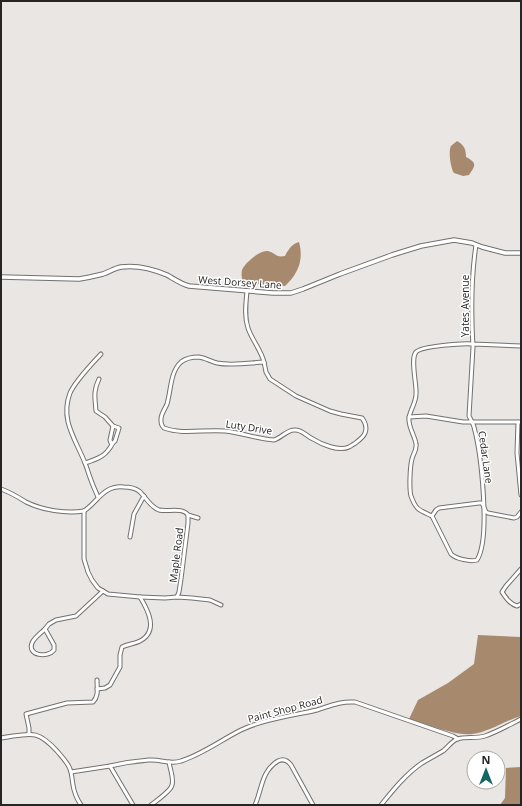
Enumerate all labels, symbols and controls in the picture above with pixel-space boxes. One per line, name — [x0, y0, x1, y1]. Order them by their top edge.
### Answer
street label: West Dorsey Lane — [198, 272, 283, 292]
street label: Yates Avenue — [458, 274, 472, 337]
street label: Luty Drive — [225, 416, 274, 438]
street label: Cedar Lane — [475, 430, 497, 484]
street label: Maple Road — [166, 527, 186, 583]
street label: Paint Shop Road — [246, 692, 324, 726]
north arrow — [466, 750, 506, 790]
text: N — [482, 752, 490, 767]

